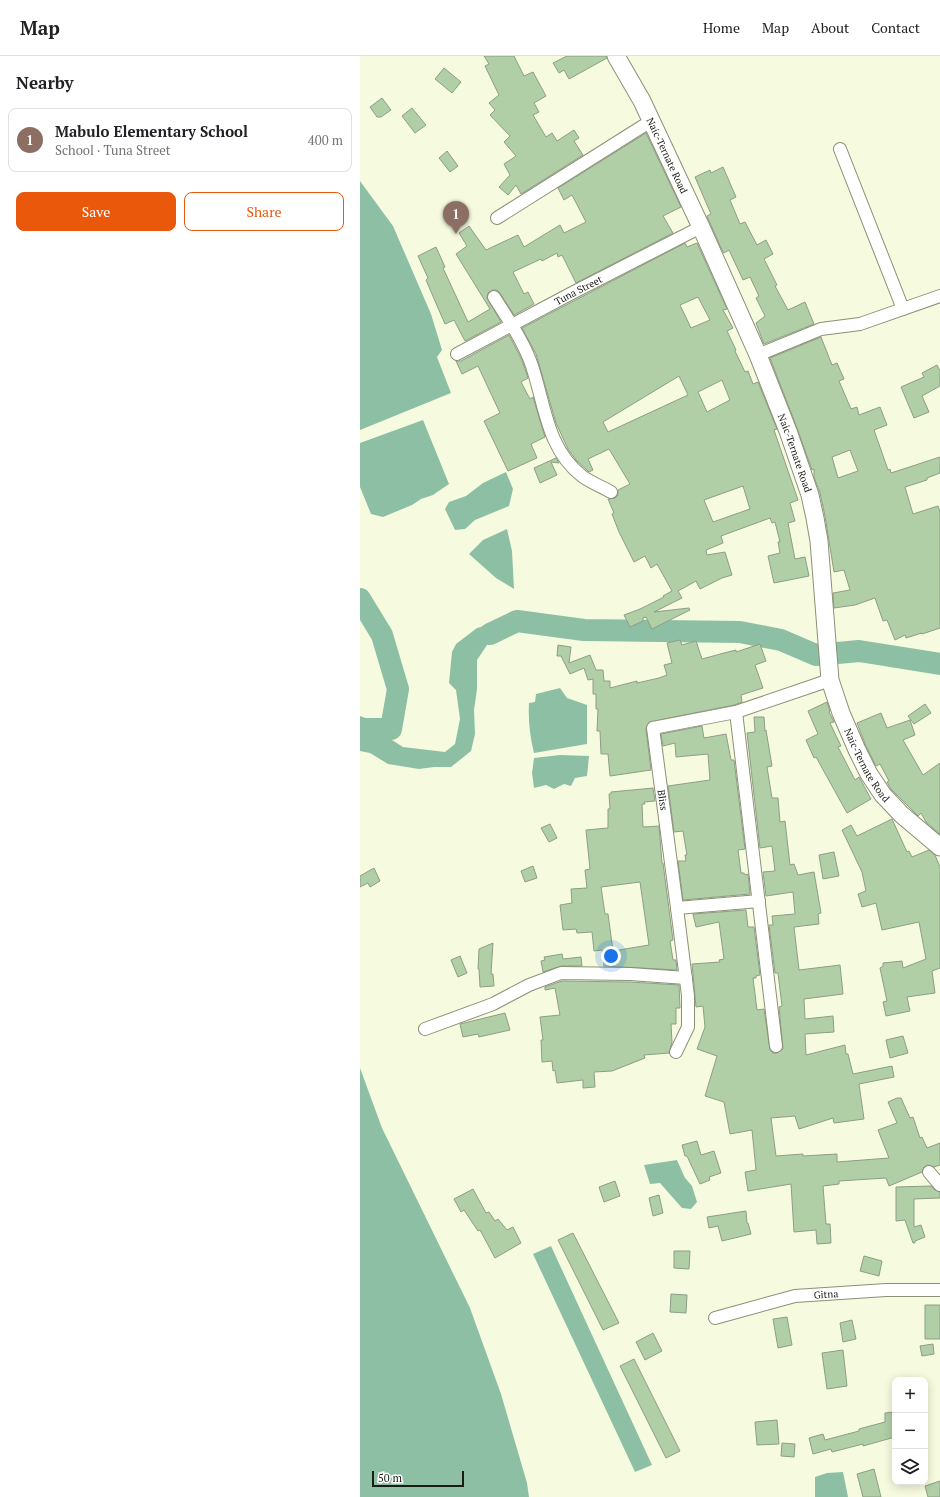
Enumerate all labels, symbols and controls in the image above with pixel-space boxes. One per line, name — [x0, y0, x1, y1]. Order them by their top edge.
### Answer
text: Map — [20, 15, 60, 40]
text: Home — [703, 18, 740, 37]
text: Map — [762, 18, 789, 37]
text: About — [811, 18, 849, 37]
text: Contact — [871, 18, 920, 37]
text: Nearby — [16, 71, 74, 94]
street label: Naic-Ternate Road — [644, 115, 691, 196]
text: Mabulo Elementary School — [55, 121, 248, 141]
text: 1 — [26, 131, 34, 149]
text: 400 m — [308, 131, 343, 149]
text: School · Tuna Street — [55, 141, 171, 159]
button: Save — [16, 192, 176, 231]
button: Share — [184, 192, 344, 231]
pin: 1 — [443, 201, 469, 234]
street label: Tuna Street — [552, 273, 605, 308]
street label: Naic-Ternate Road — [775, 412, 815, 494]
street label: Naic-Ternate Road — [841, 726, 893, 805]
street label: Bliss — [655, 789, 670, 811]
your location — [601, 946, 621, 966]
street label: Gitna — [813, 1287, 839, 1302]
map controls — [892, 1377, 928, 1485]
button: + — [892, 1377, 928, 1413]
button: − — [892, 1413, 928, 1449]
button: layers — [892, 1449, 928, 1485]
scale bar — [372, 1469, 464, 1488]
text: 50 m — [378, 1471, 402, 1485]

